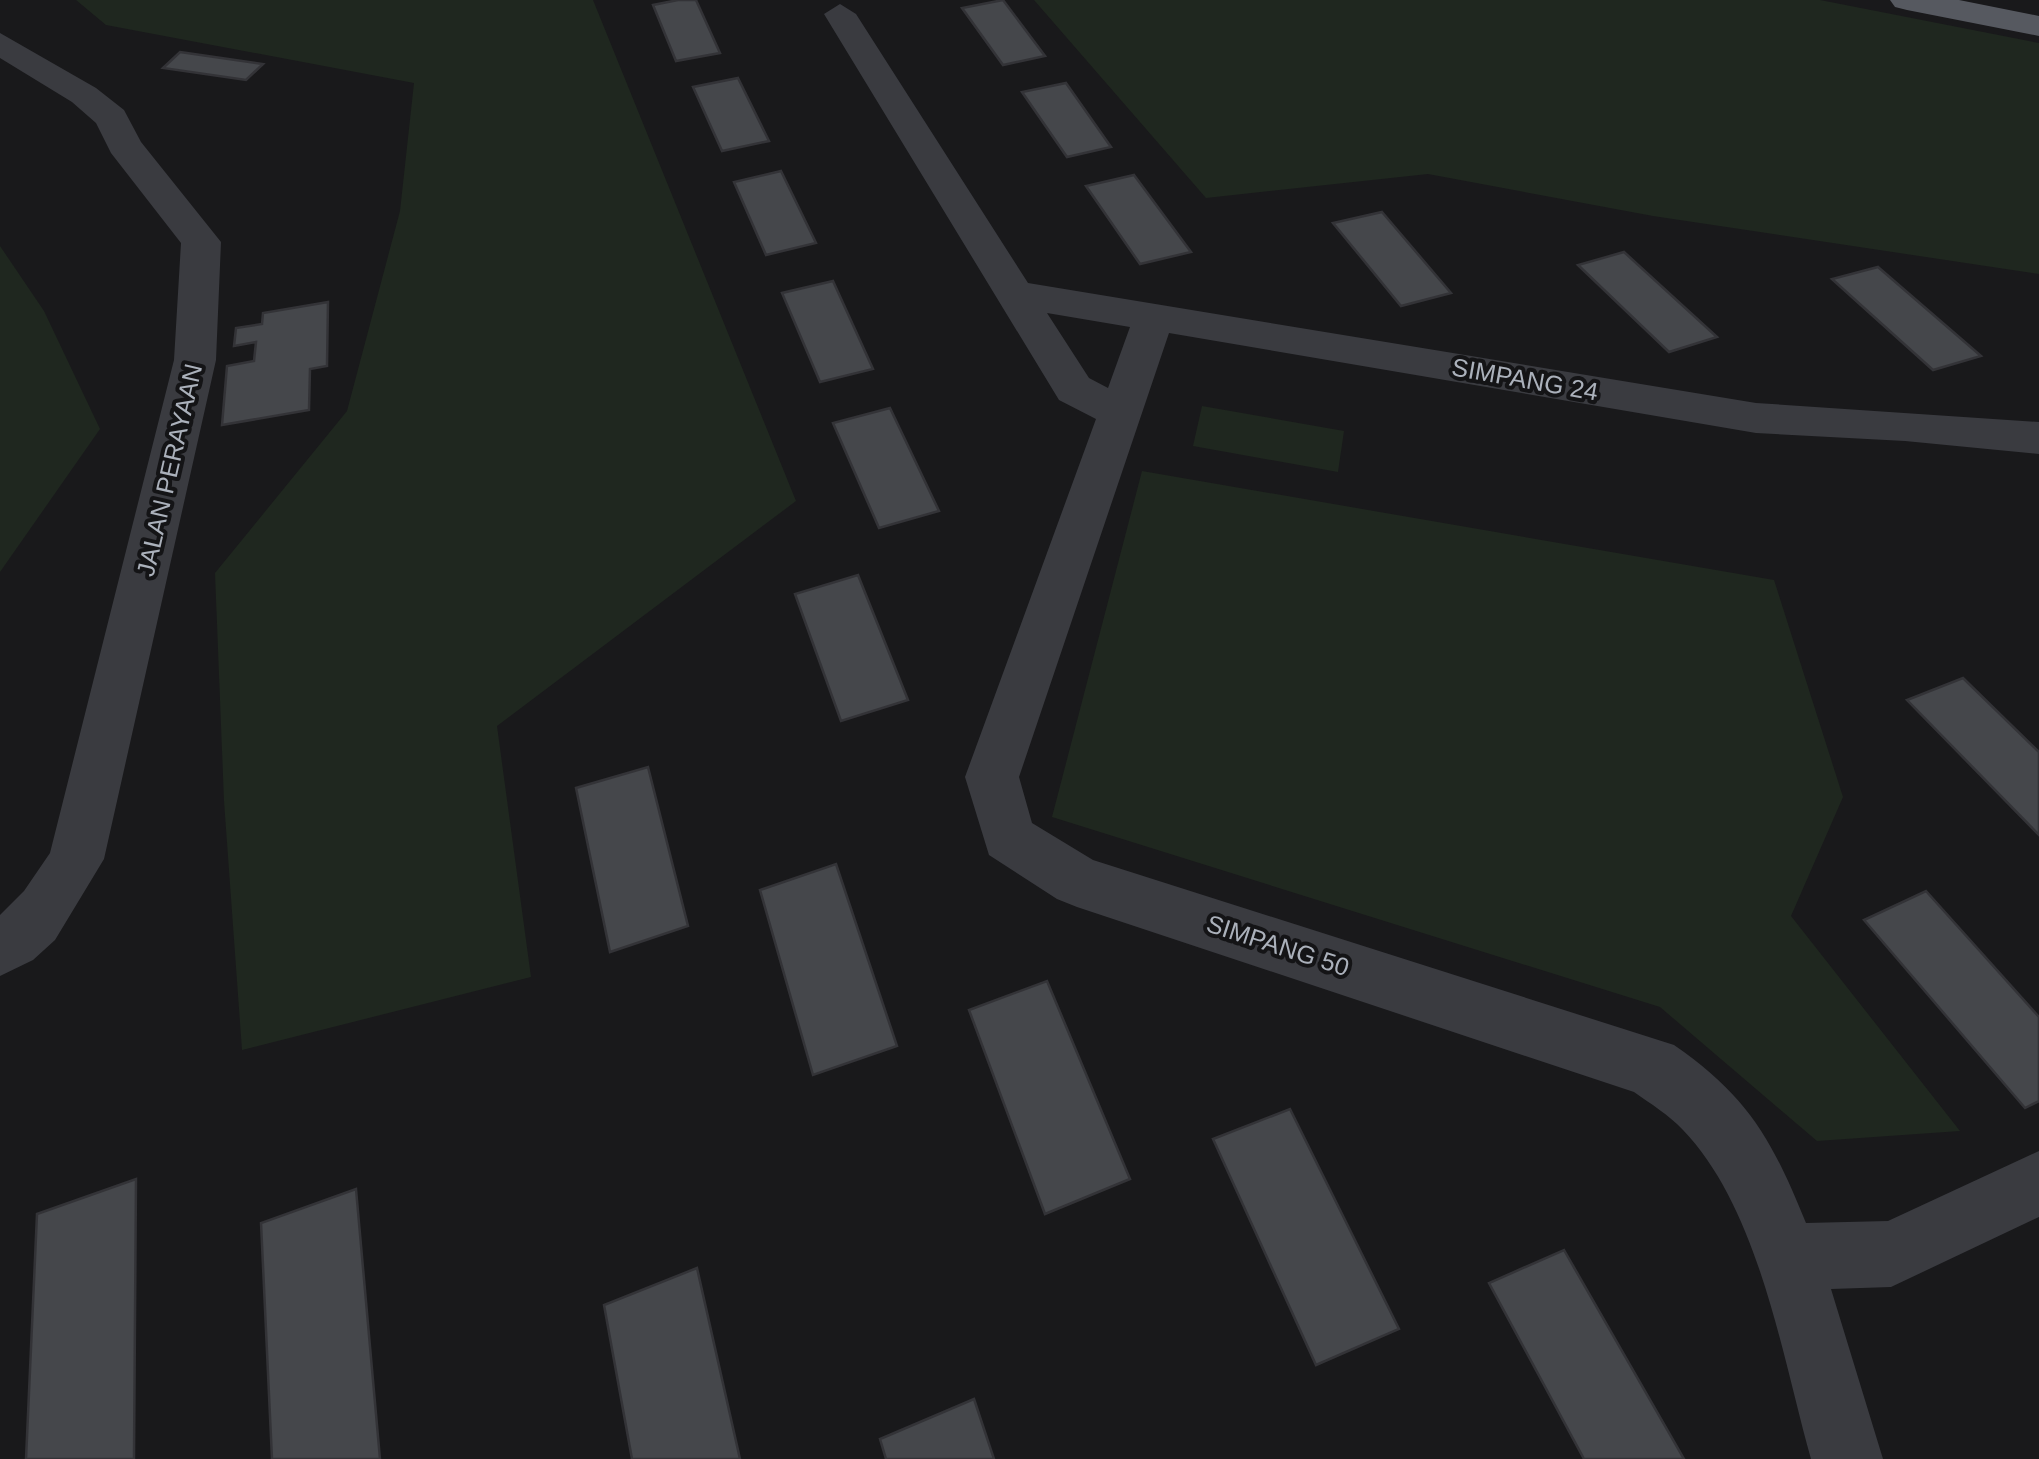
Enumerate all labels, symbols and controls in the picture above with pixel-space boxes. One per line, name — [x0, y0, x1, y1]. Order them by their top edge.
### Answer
street label: SIMPANG 24 — [1450, 352, 1600, 406]
street label: JALAN PERAYAAN — [131, 361, 207, 579]
street label: SIMPANG 50 — [1203, 909, 1353, 981]

